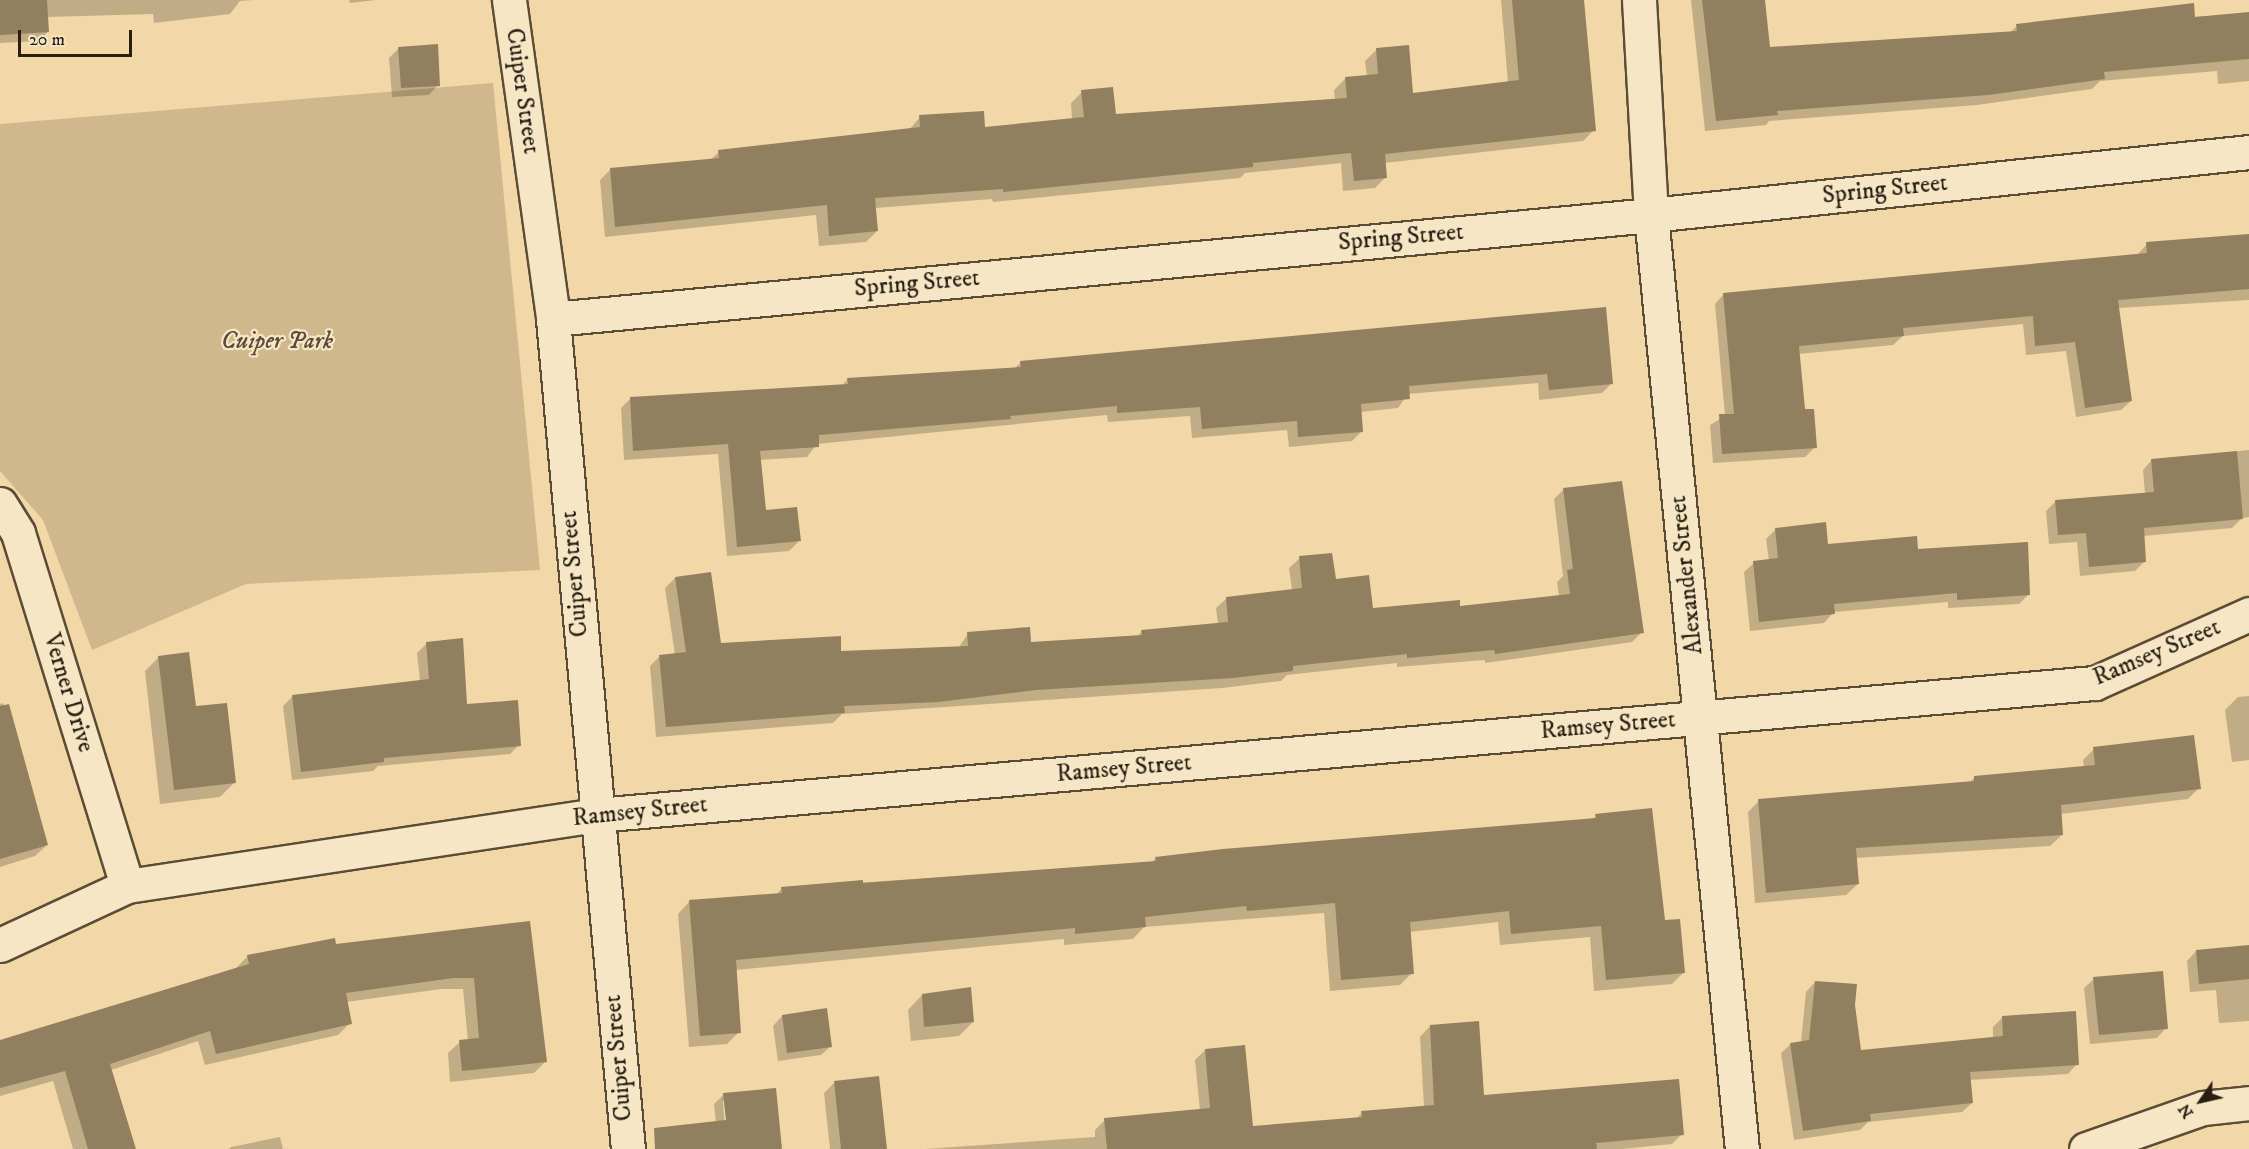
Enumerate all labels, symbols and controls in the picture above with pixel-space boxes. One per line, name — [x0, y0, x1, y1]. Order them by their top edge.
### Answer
scale bar — [21, 18, 135, 56]
street label: Cuiper Street — [499, 26, 545, 156]
text: 20 m — [29, 29, 65, 51]
street label: Spring Street — [1821, 169, 1949, 211]
street label: Spring Street — [1337, 218, 1465, 258]
street label: Spring Street — [853, 264, 981, 304]
park label: Cuiper Park — [221, 328, 333, 356]
street label: Alexander Street — [1664, 494, 1710, 656]
street label: Cuiper Street — [555, 510, 595, 638]
street label: Ramsey Street — [2089, 613, 2225, 693]
street label: Verner Drive — [36, 630, 100, 756]
street label: Ramsey Street — [1539, 706, 1677, 746]
street label: Ramsey Street — [1055, 749, 1193, 789]
street label: Ramsey Street — [571, 791, 709, 833]
street label: Cuiper Street — [599, 994, 639, 1122]
north arrow — [2171, 1071, 2231, 1131]
text: N — [2174, 1100, 2198, 1122]

